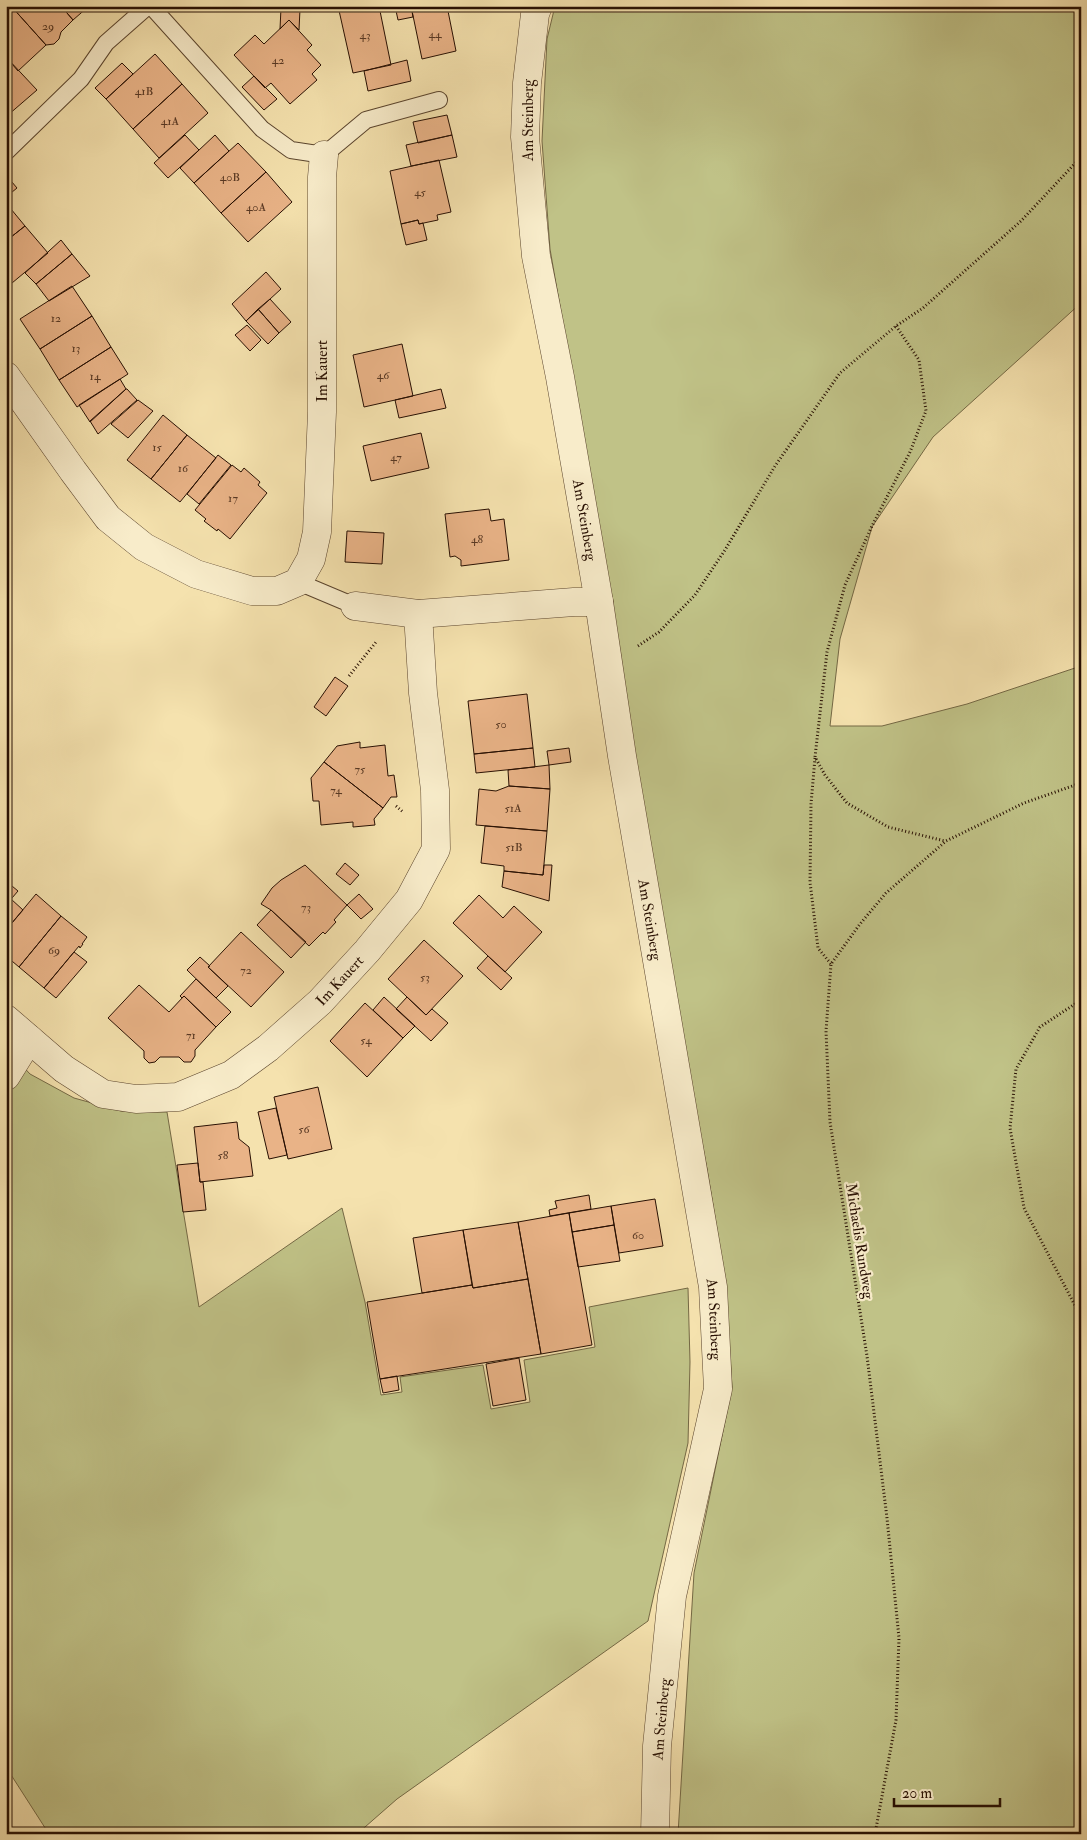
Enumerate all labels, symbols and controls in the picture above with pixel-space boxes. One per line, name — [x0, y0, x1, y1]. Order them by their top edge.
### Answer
house number: 29 — [42, 19, 54, 34]
house number: 44 — [429, 27, 442, 42]
house number: 43 — [359, 28, 371, 43]
house number: 42 — [272, 53, 284, 68]
street label: Am Steinberg — [519, 78, 538, 162]
house number: 41B — [135, 84, 153, 99]
house number: 41A — [161, 114, 180, 129]
house number: 40B — [220, 170, 240, 185]
house number: 45 — [414, 185, 427, 200]
house number: 40A — [246, 200, 266, 215]
house number: 12 — [51, 311, 61, 326]
street label: Im Kauert — [313, 340, 332, 402]
house number: 13 — [72, 341, 80, 356]
house number: 46 — [377, 368, 390, 383]
house number: 14 — [90, 369, 101, 384]
house number: 15 — [152, 440, 162, 455]
house number: 47 — [390, 450, 402, 465]
house number: 16 — [178, 461, 189, 476]
street label: Am Steinberg — [568, 477, 601, 563]
house number: 17 — [228, 491, 238, 506]
house number: 48 — [471, 532, 483, 547]
house number: 50 — [495, 717, 507, 732]
house number: 75 — [355, 762, 366, 777]
house number: 74 — [330, 783, 342, 798]
house number: 51A — [504, 801, 522, 816]
house number: 51B — [505, 840, 523, 855]
street label: Am Steinberg — [633, 877, 666, 962]
house number: 73 — [301, 900, 311, 915]
house number: 69 — [48, 943, 60, 958]
street label: Im Kauert — [312, 952, 368, 1010]
house number: 72 — [240, 963, 252, 978]
house number: 53 — [420, 970, 430, 985]
house number: 71 — [186, 1028, 196, 1043]
house number: 54 — [360, 1033, 372, 1048]
house number: 56 — [298, 1122, 311, 1137]
house number: 58 — [218, 1148, 229, 1163]
street label: Michaelis Rundweg — [841, 1182, 878, 1301]
house number: 60 — [632, 1228, 644, 1243]
street label: Am Steinberg — [701, 1276, 726, 1361]
street label: Am Steinberg — [648, 1677, 675, 1762]
scale bar — [894, 1775, 1001, 1807]
text: 20 m — [902, 1784, 932, 1803]

